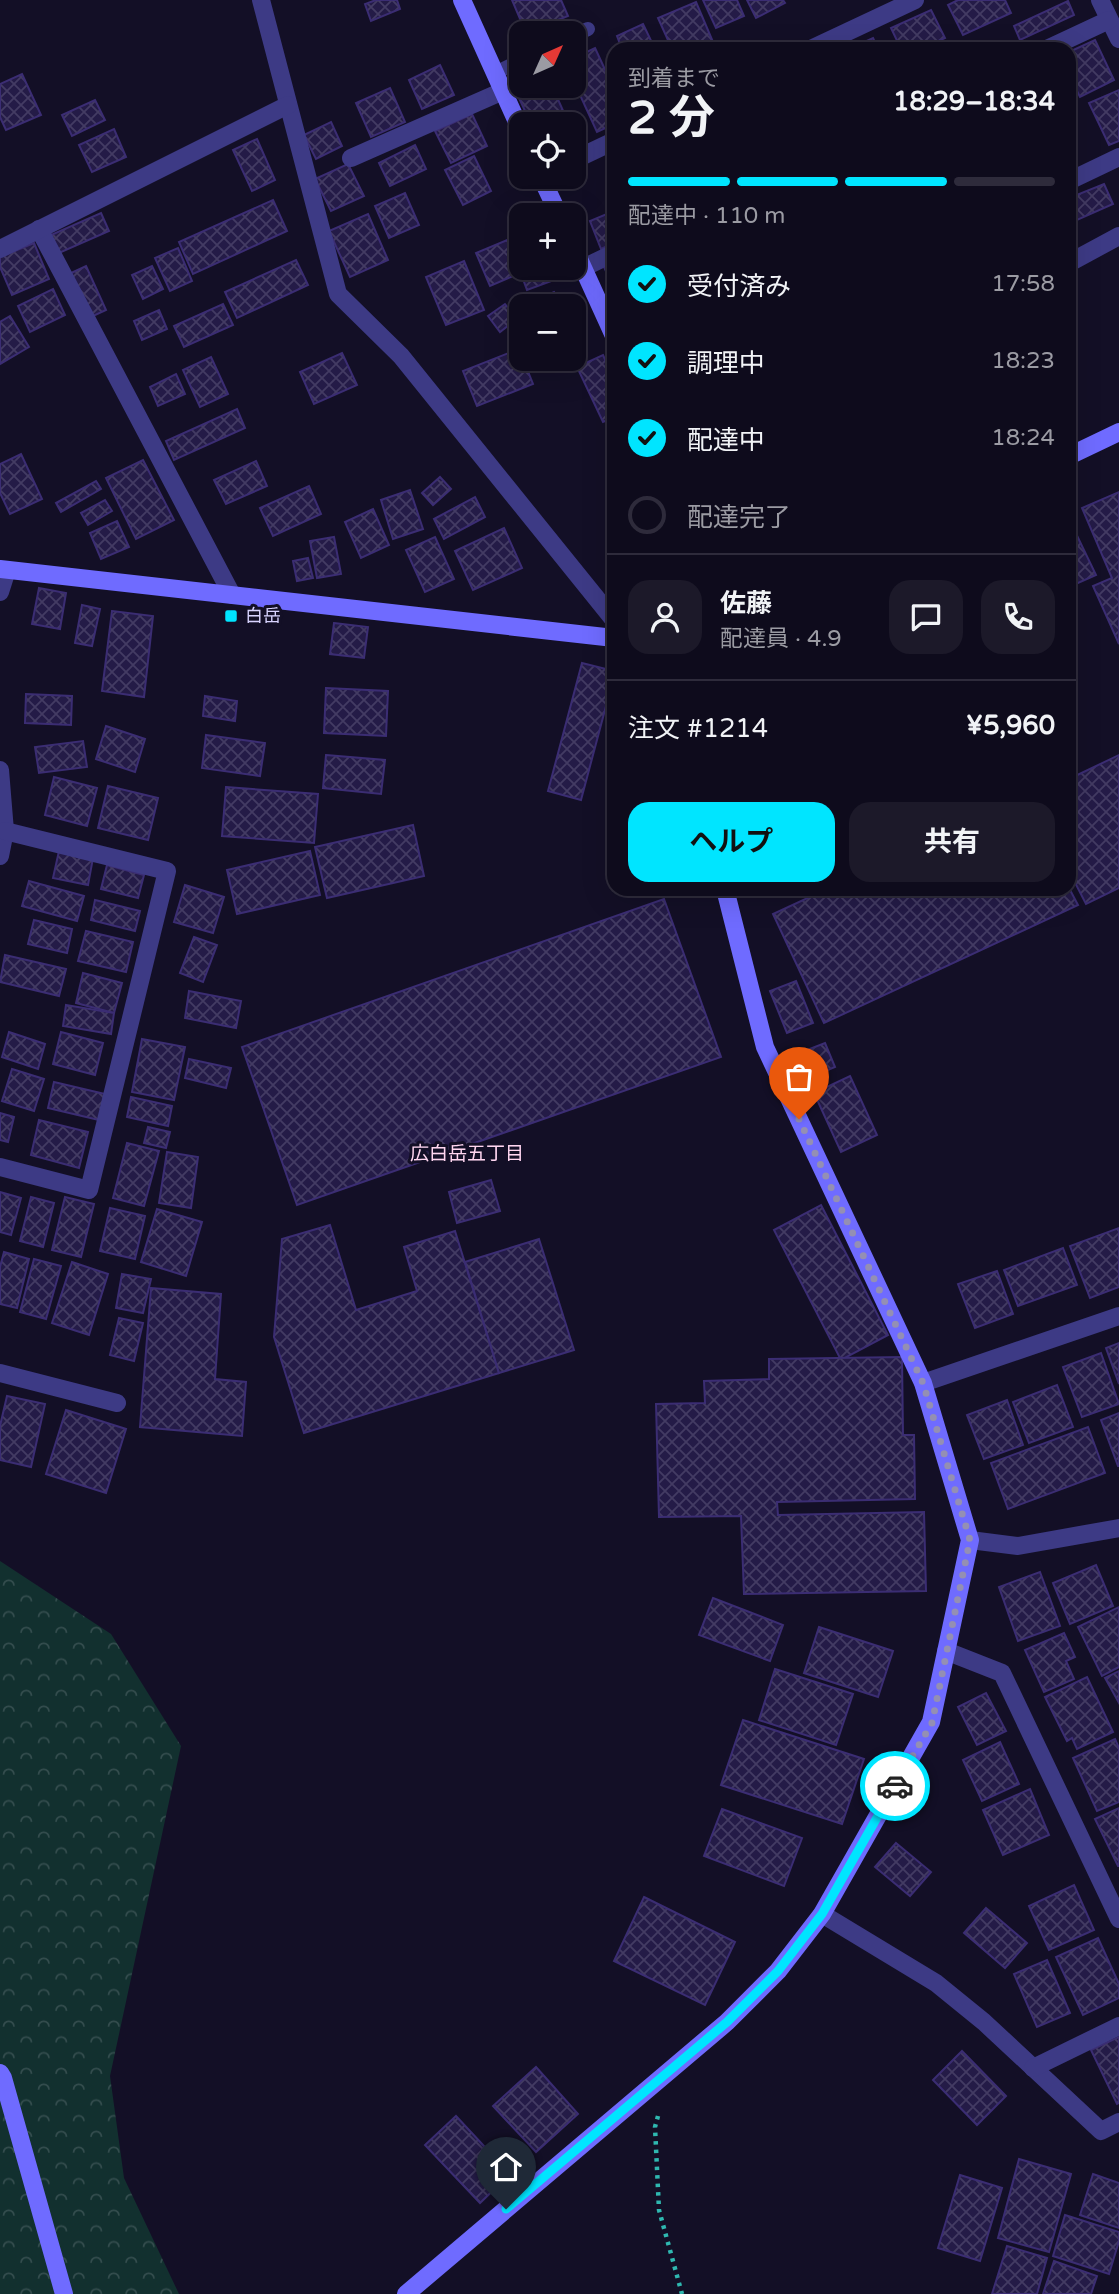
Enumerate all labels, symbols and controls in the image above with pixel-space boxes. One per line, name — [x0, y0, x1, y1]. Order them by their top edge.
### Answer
north arrow — [509, 21, 586, 98]
map controls — [509, 21, 586, 371]
text: 到着まで — [628, 65, 720, 93]
text: 18:29–18:34 — [893, 86, 1055, 117]
text: 2 分 — [628, 91, 715, 146]
button: locate — [509, 112, 586, 189]
text: 配達中 · 110 m — [628, 202, 785, 230]
button: + — [509, 203, 586, 280]
icon: check — [628, 265, 666, 303]
text: 17:58 — [991, 270, 1055, 298]
text: 受付済み — [687, 271, 791, 302]
button: − — [509, 294, 586, 371]
icon: check — [628, 342, 666, 380]
text: 18:23 — [991, 347, 1055, 375]
text: 調理中 — [687, 348, 765, 379]
icon: check — [628, 419, 666, 457]
text: 18:24 — [991, 424, 1055, 452]
text: 配達中 — [687, 425, 765, 456]
text: 配達完了 — [687, 502, 791, 533]
button: person — [628, 580, 702, 654]
button: chat — [889, 580, 963, 654]
button: phone — [981, 580, 1055, 654]
text: 佐藤 — [720, 588, 772, 619]
place label: 白岳 — [245, 605, 281, 627]
marker: 白岳 — [223, 608, 239, 624]
text: 配達員 · 4.9 — [720, 625, 842, 653]
text: ¥5,960 — [966, 710, 1055, 741]
text: 注文 #1214 — [628, 713, 768, 744]
button: ヘルプ — [628, 802, 835, 882]
button: 共有 — [849, 802, 1055, 882]
pin — [769, 1047, 829, 1119]
icon: bag — [780, 1058, 818, 1096]
district label: 広白岳五丁目 — [410, 1143, 524, 1165]
courier — [860, 1751, 930, 1821]
icon: car — [876, 1767, 914, 1805]
pin — [476, 2137, 536, 2209]
icon: home — [487, 2148, 525, 2186]

